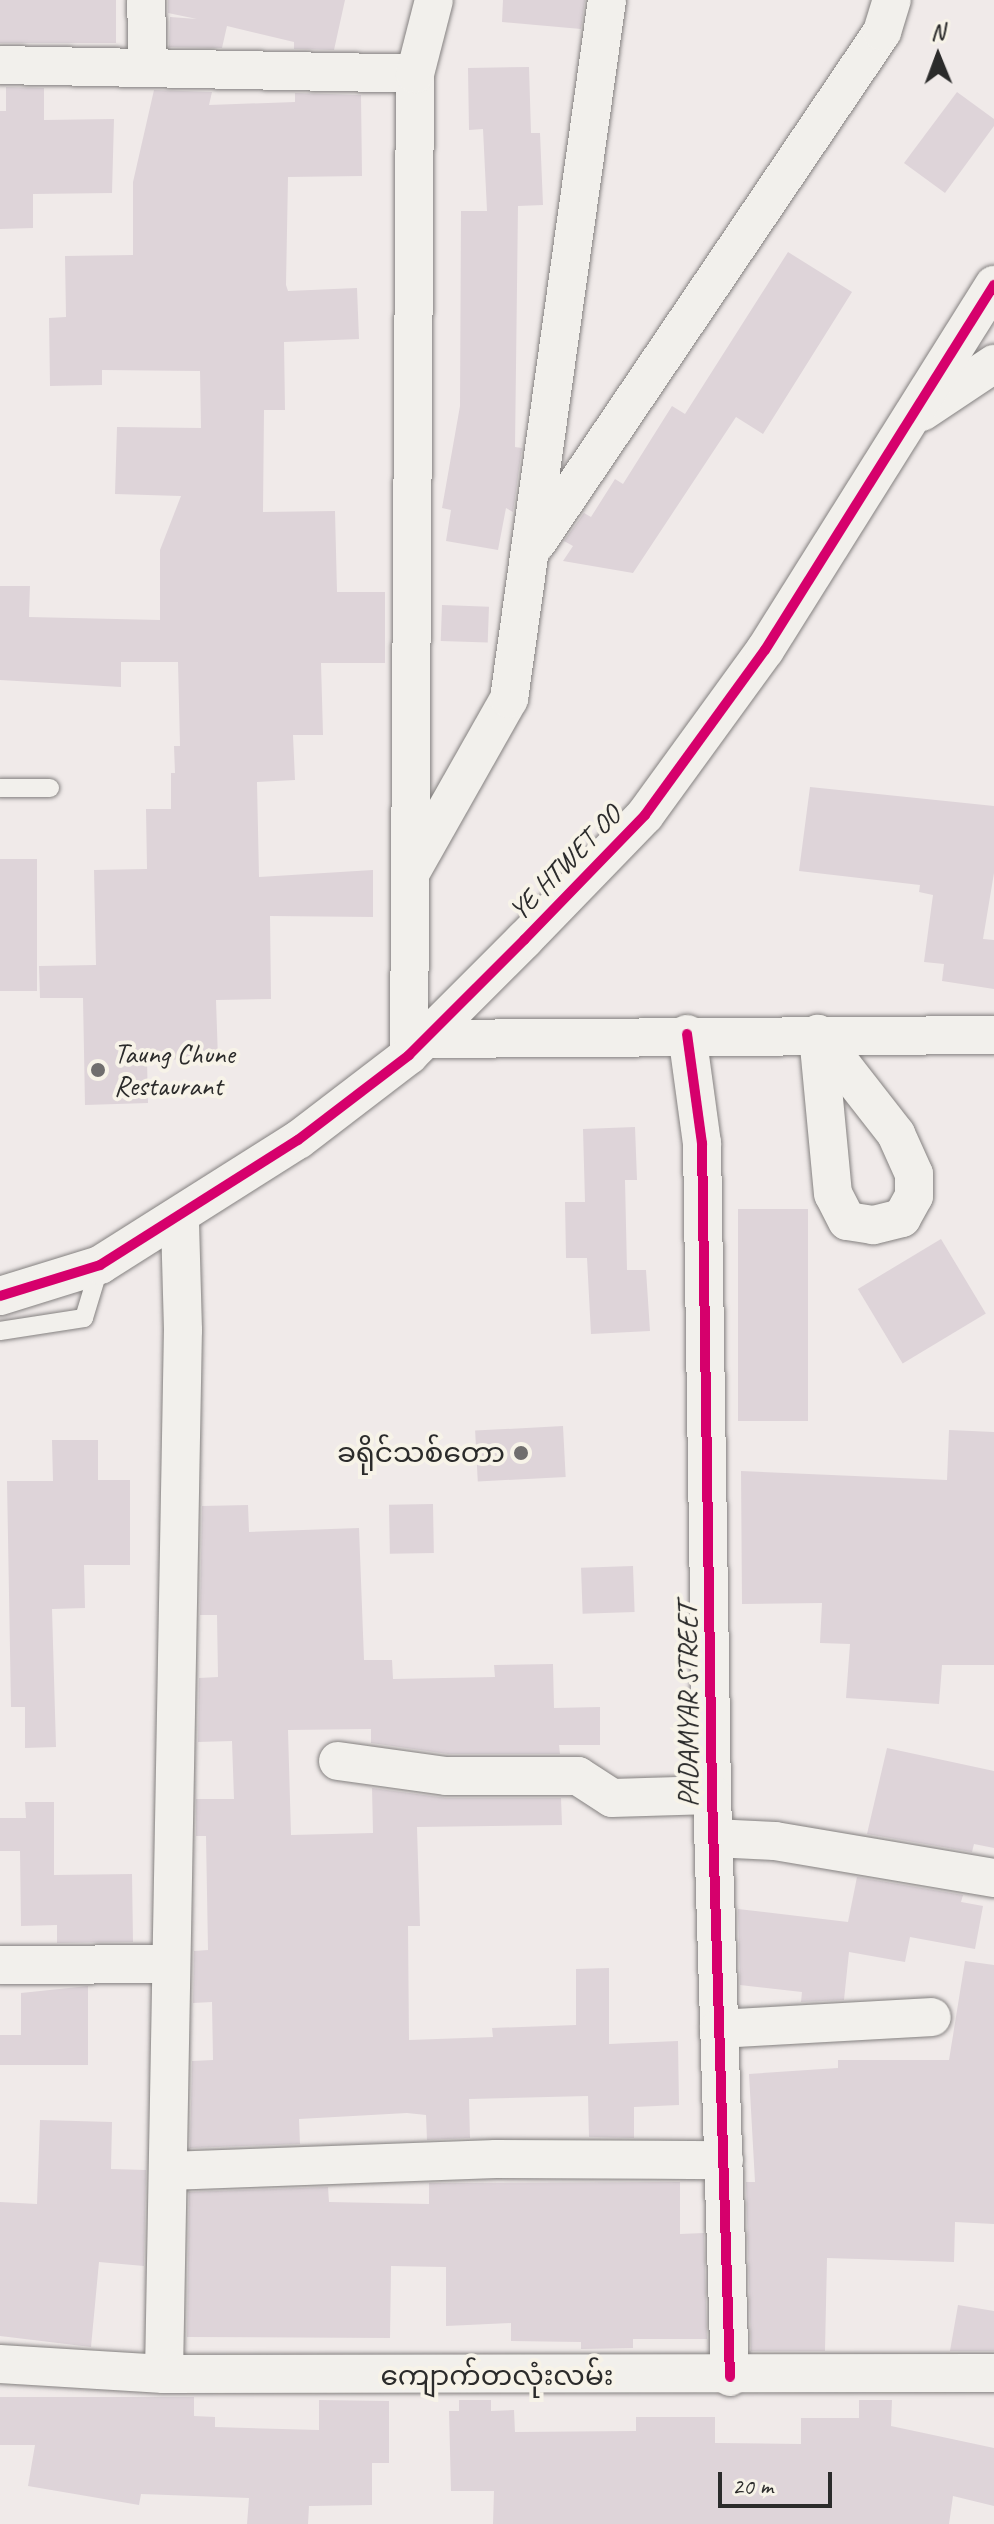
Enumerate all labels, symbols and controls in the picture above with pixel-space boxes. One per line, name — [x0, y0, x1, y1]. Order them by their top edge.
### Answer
north arrow — [898, 16, 978, 96]
text: N — [931, 18, 945, 46]
street label: YE HTWET OO — [503, 799, 627, 927]
place label: Taung Chune Restaurant — [114, 1037, 234, 1103]
marker: Taung Chune Restaurant — [89, 1061, 107, 1079]
place label: ခရိုင်သစ်တော — [337, 1436, 505, 1470]
marker: ခရိုင်သစ်တော — [512, 1444, 530, 1462]
street label: PADAMYAR STREET — [671, 1603, 705, 1807]
street label: ကျောက်တလုံးလမ်း — [380, 2359, 614, 2393]
scale bar — [722, 2456, 836, 2506]
text: 20 m — [732, 2471, 773, 2501]

